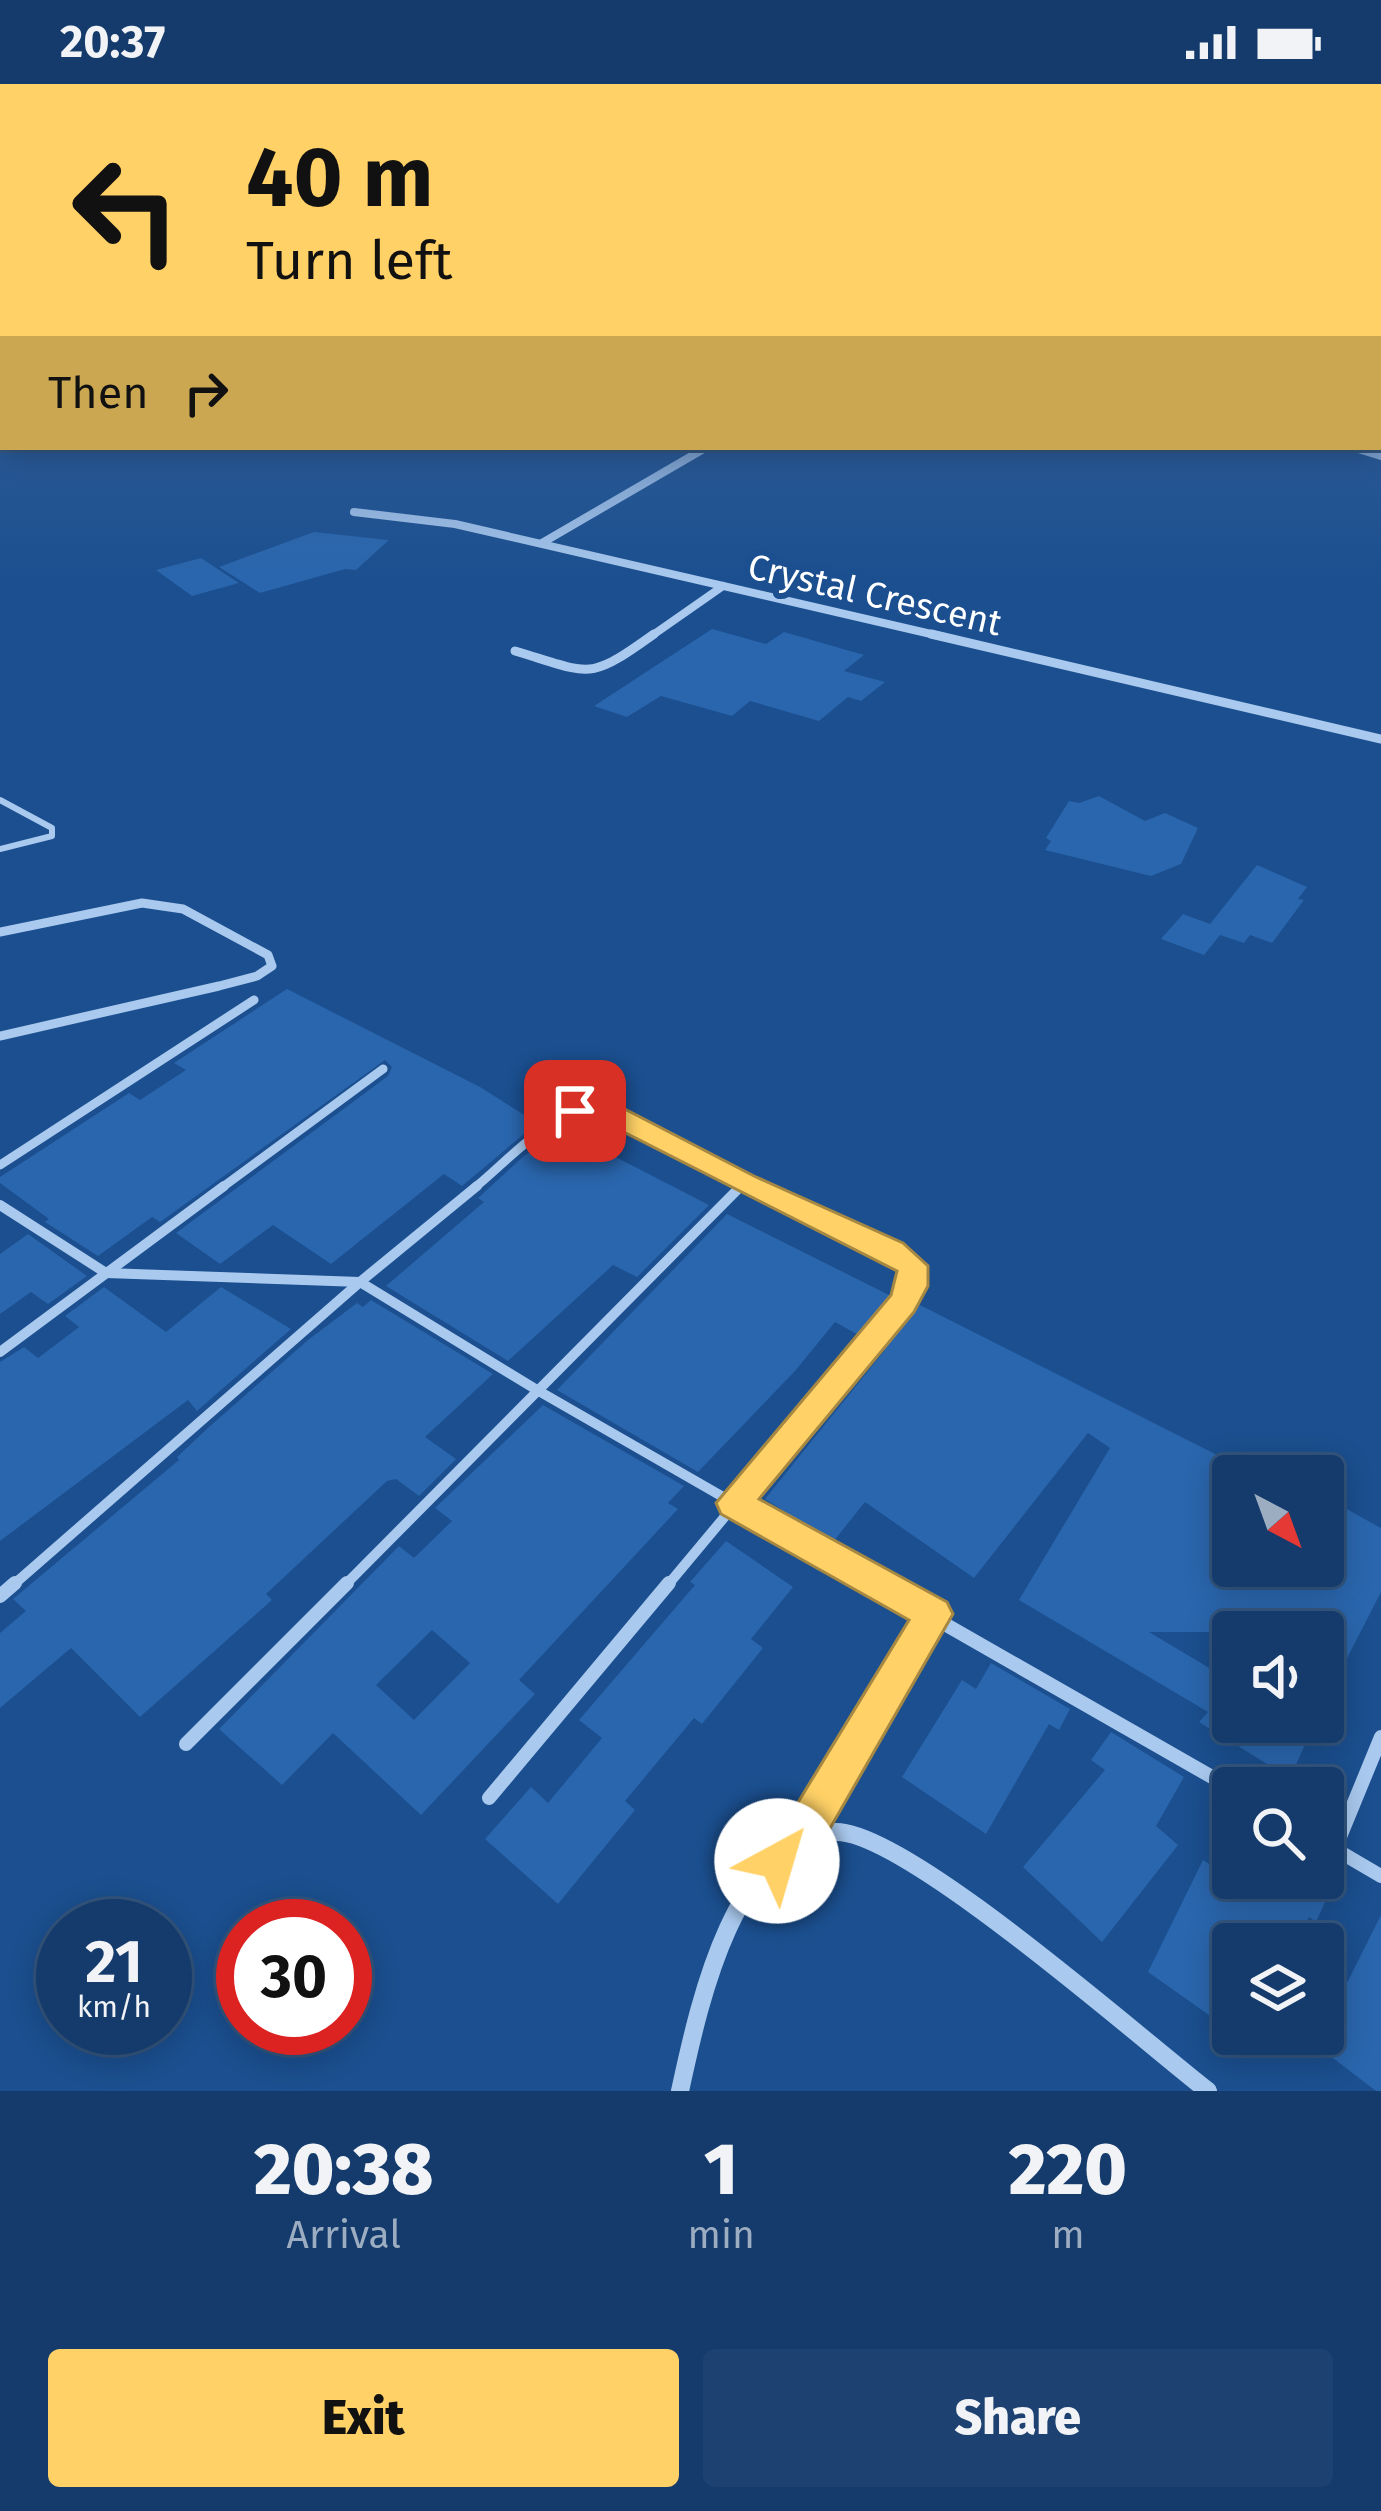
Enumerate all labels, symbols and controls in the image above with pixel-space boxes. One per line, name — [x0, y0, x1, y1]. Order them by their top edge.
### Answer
text: 20:37 — [60, 15, 165, 69]
text: 40 m — [246, 127, 434, 228]
icon: left — [48, 132, 204, 288]
text: Turn left — [246, 229, 453, 293]
icon: right — [173, 360, 239, 426]
text: Then — [48, 366, 149, 420]
street label: Crystal Crescent — [744, 544, 1006, 646]
pin — [524, 1060, 626, 1162]
icon: arrive — [542, 1078, 608, 1144]
north arrow — [1212, 1455, 1344, 1587]
map controls — [1212, 1455, 1344, 2055]
button: sound — [1212, 1611, 1344, 1743]
button: search — [1212, 1767, 1344, 1899]
position arrow — [714, 1798, 840, 1924]
speed limit sign: 30 — [216, 1899, 372, 2055]
button: layers — [1212, 1923, 1344, 2055]
text: 21 — [85, 1926, 143, 1998]
text: km/h — [77, 1989, 151, 2025]
text: 20:38 — [254, 2127, 433, 2213]
text: 1 — [704, 2127, 738, 2213]
text: 220 — [1009, 2127, 1127, 2213]
text: Arrival — [287, 2212, 401, 2258]
text: min — [687, 2212, 755, 2258]
text: m — [1051, 2212, 1085, 2258]
button: Exit — [48, 2349, 679, 2487]
button: Share — [703, 2349, 1333, 2487]

